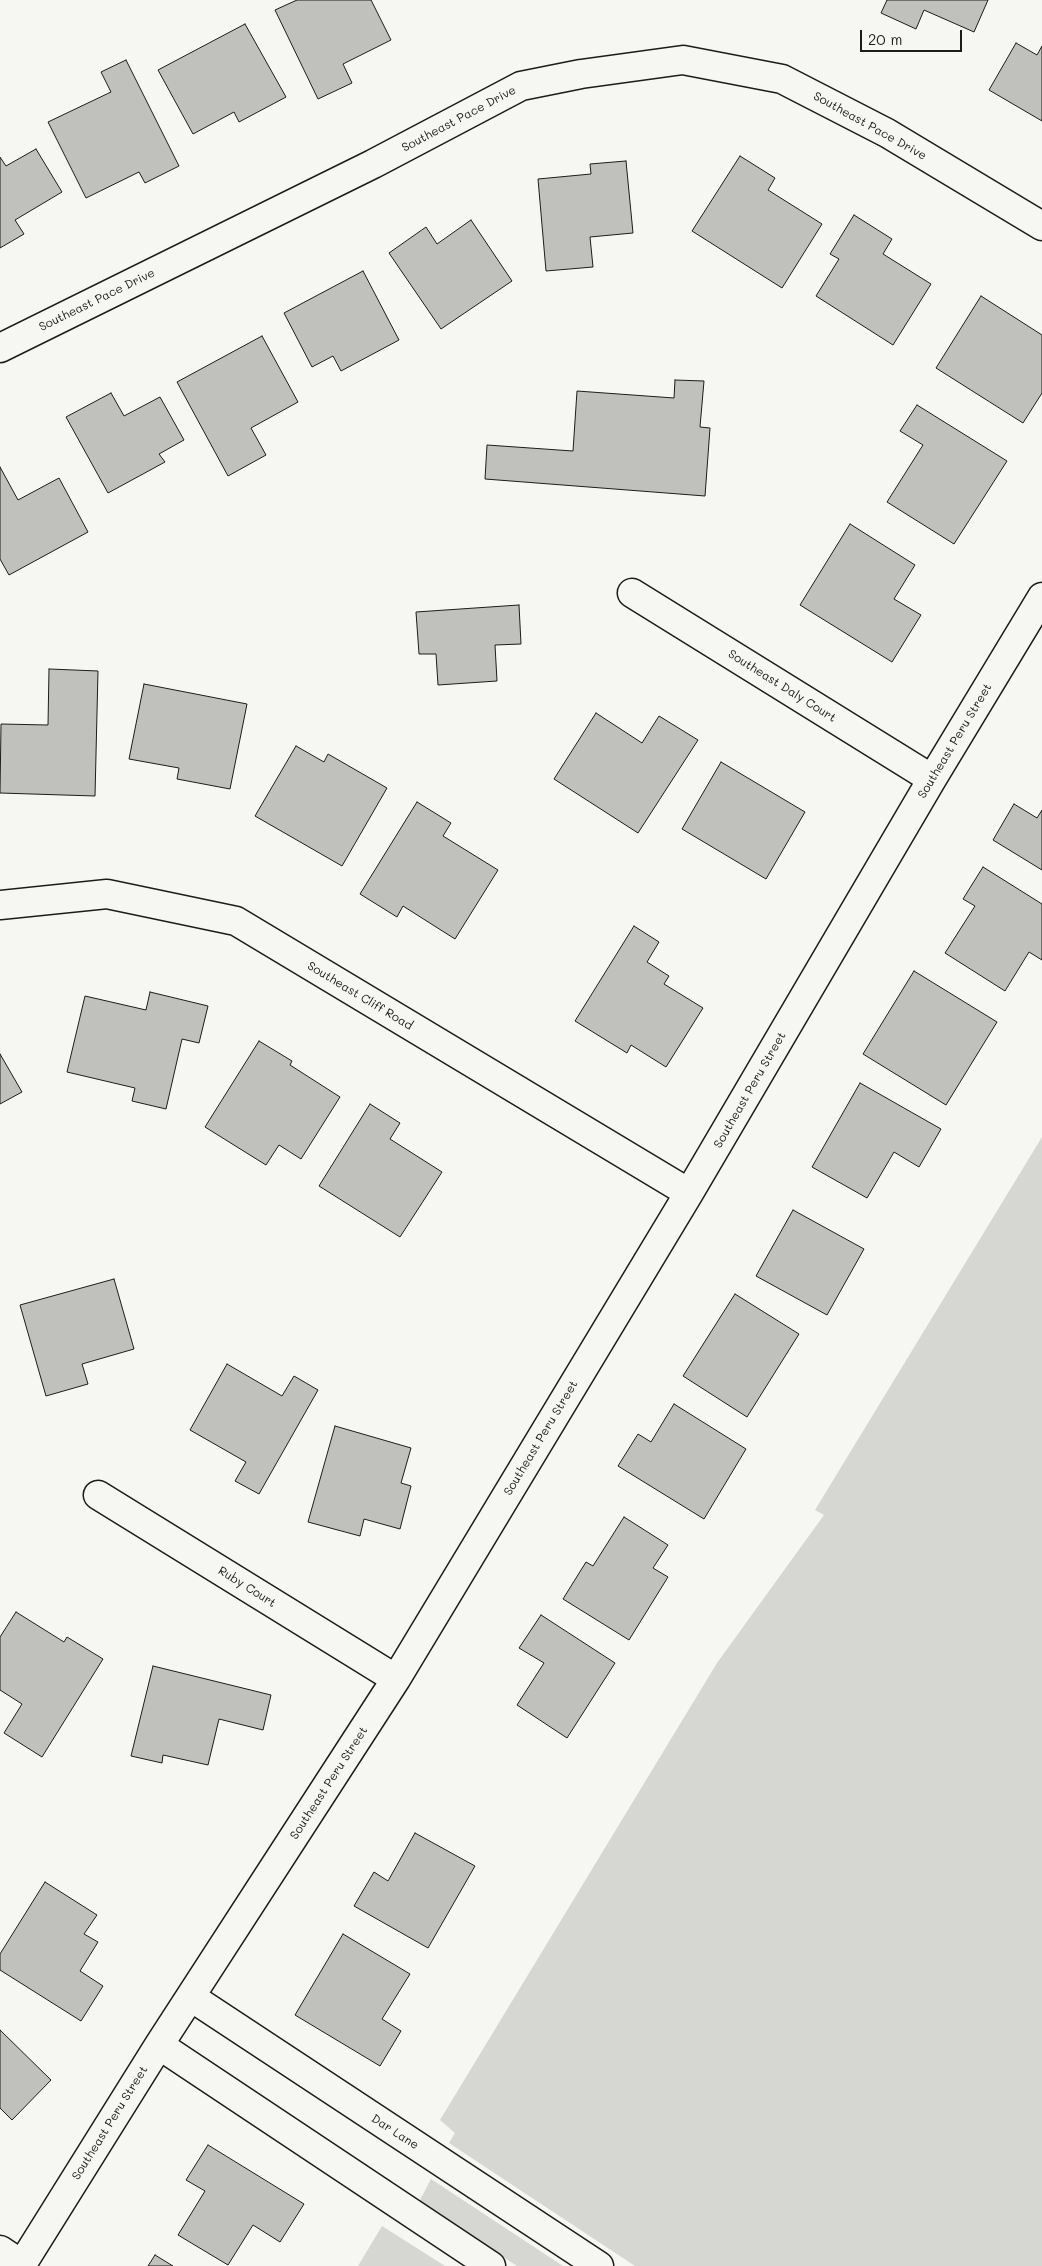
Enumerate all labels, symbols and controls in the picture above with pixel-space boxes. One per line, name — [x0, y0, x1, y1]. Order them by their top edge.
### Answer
scale bar — [862, 20, 964, 52]
text: 20 m — [868, 29, 902, 49]
street label: Southeast Pace Drive — [399, 83, 519, 155]
street label: Southeast Pace Drive — [811, 89, 929, 163]
street label: Southeast Pace Drive — [37, 266, 157, 334]
street label: Southeast Daly Court — [725, 647, 839, 725]
street label: Southeast Peru Street — [915, 681, 995, 801]
street label: Southeast Cliff Road — [305, 959, 415, 1033]
street label: Southeast Peru Street — [711, 1029, 789, 1151]
street label: Southeast Peru Street — [501, 1378, 581, 1498]
street label: Ruby Court — [215, 1564, 279, 1610]
street label: Southeast Peru Street — [287, 1724, 371, 1842]
street label: Southeast Peru Street — [69, 2063, 151, 2183]
street label: Dar Lane — [369, 2111, 421, 2153]

